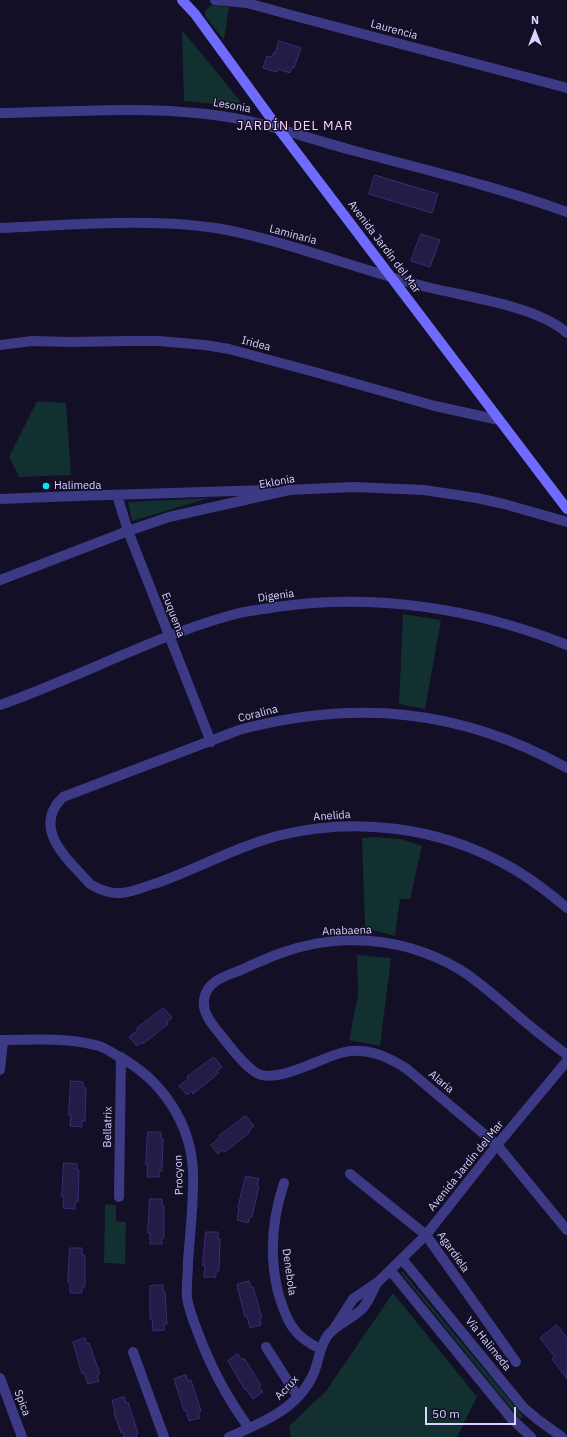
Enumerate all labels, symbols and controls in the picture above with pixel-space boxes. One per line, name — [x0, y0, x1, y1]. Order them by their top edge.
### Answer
north arrow — [515, 12, 555, 52]
text: N — [531, 13, 539, 27]
street label: Laurencia — [369, 17, 419, 43]
street label: Lesonia — [212, 96, 252, 116]
district label: JARDÍN DEL MAR — [237, 118, 353, 134]
street label: Avenida Jardín del Mar — [345, 198, 423, 296]
street label: Laminaria — [268, 222, 318, 248]
street label: Iridea — [240, 334, 272, 354]
street label: Eklonia — [258, 472, 296, 492]
place label: Halimeda — [54, 479, 101, 493]
marker: Halimeda — [41, 481, 51, 491]
street label: Digenia — [257, 587, 295, 605]
street label: Euquema — [158, 591, 188, 639]
street label: Coralina — [237, 703, 279, 725]
street label: Anelida — [313, 808, 351, 824]
street label: Anabaena — [322, 924, 372, 938]
street label: Alaria — [426, 1068, 456, 1096]
street label: Bellatrix — [101, 1106, 115, 1148]
street label: Avenida Jardín del Mar — [426, 1118, 506, 1214]
street label: Procyon — [172, 1155, 186, 1195]
street label: Agardiela — [434, 1229, 472, 1275]
street label: Denebola — [279, 1248, 299, 1296]
street label: Vía Halimeda — [462, 1315, 514, 1373]
street label: Acrux — [272, 1373, 302, 1403]
street label: Spica — [11, 1388, 33, 1418]
scale bar — [427, 1399, 518, 1425]
text: 50 m — [432, 1406, 460, 1421]

